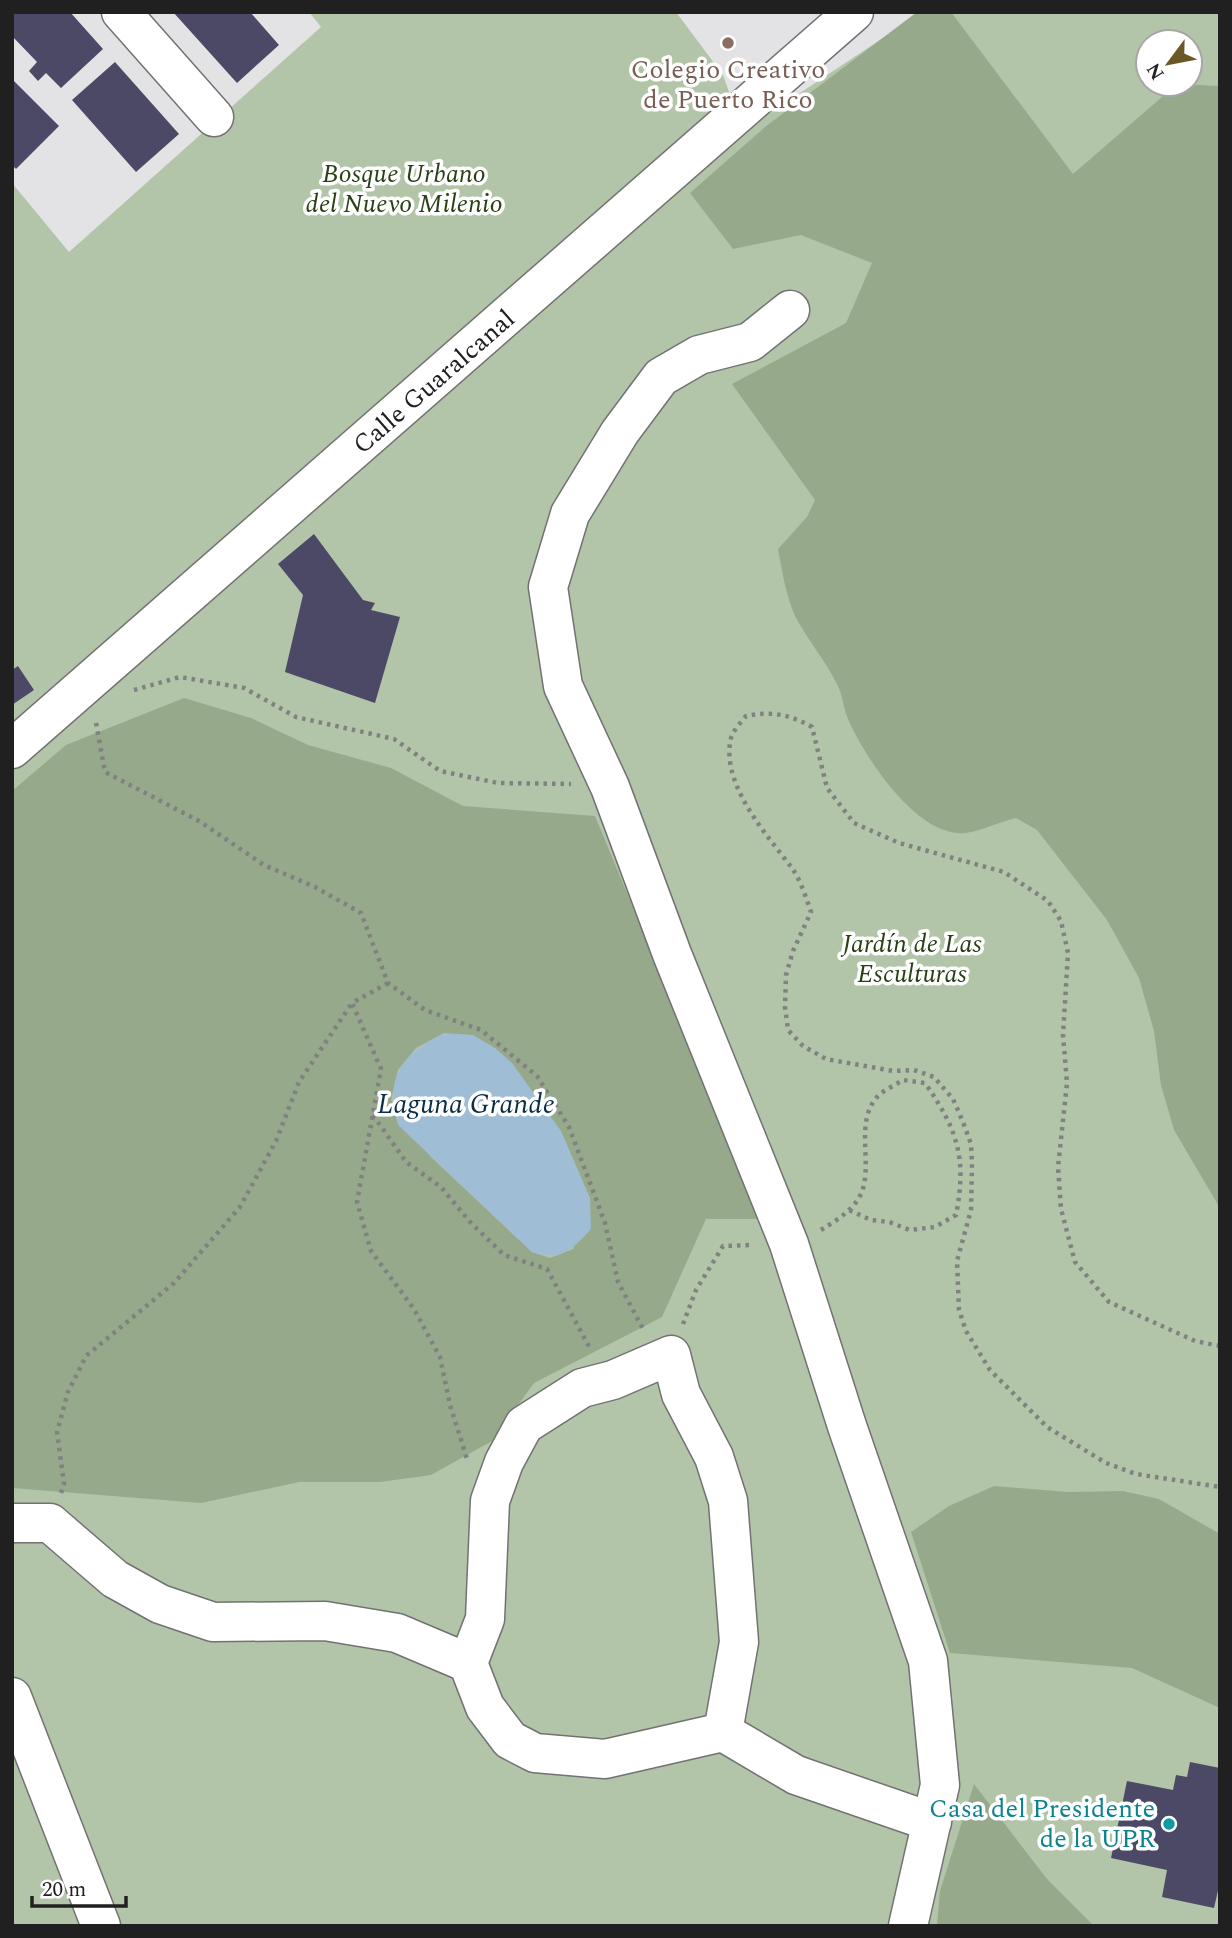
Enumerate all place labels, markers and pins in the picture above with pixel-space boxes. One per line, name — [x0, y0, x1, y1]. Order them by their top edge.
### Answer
marker: Colegio Creativo de Puerto Rico — [720, 35, 736, 51]
place label: Colegio Creativo de Puerto Rico — [631, 50, 825, 120]
place label: Casa del Presidente de la UPR — [929, 1789, 1156, 1859]
marker: Casa del Presidente de la UPR — [1161, 1816, 1177, 1832]

